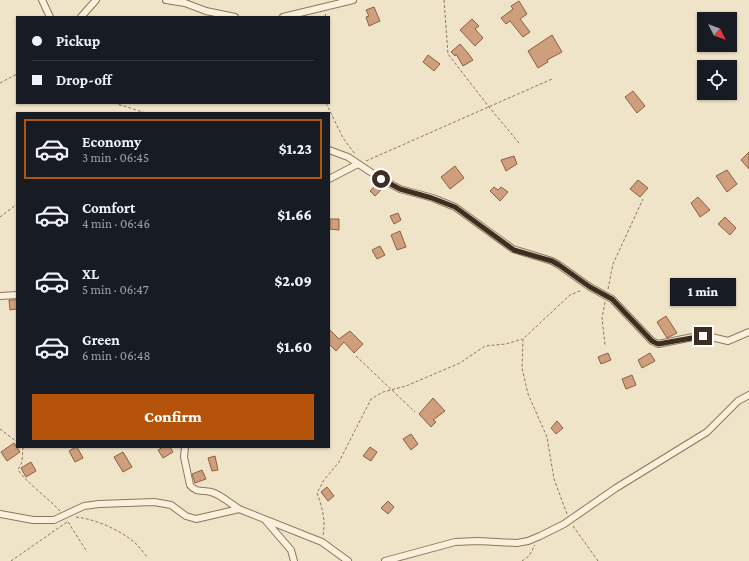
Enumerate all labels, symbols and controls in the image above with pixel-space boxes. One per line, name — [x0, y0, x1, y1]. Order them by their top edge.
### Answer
north arrow — [697, 12, 737, 52]
map controls — [697, 12, 737, 100]
text: Pickup — [56, 33, 100, 49]
button: locate — [697, 60, 737, 100]
text: Drop-off — [56, 72, 112, 88]
icon: car — [34, 131, 70, 167]
text: Economy — [82, 134, 141, 150]
text: $1.23 — [279, 141, 312, 157]
text: 3 min · 06:45 — [82, 150, 149, 165]
route start — [372, 170, 390, 188]
icon: car — [34, 197, 70, 233]
text: Comfort — [82, 200, 136, 216]
text: $1.66 — [277, 207, 312, 223]
text: 4 min · 06:46 — [82, 216, 150, 231]
icon: car — [34, 263, 70, 299]
text: XL — [82, 266, 99, 282]
text: $2.09 — [275, 273, 312, 289]
callout: 1 min — [670, 278, 736, 306]
text: 5 min · 06:47 — [82, 282, 149, 297]
text: 1 min — [688, 284, 718, 299]
route end — [694, 327, 712, 345]
icon: car — [34, 329, 70, 365]
text: Green — [82, 332, 120, 348]
text: $1.60 — [276, 339, 312, 355]
text: 6 min · 06:48 — [82, 348, 150, 363]
button: Confirm — [32, 394, 314, 440]

